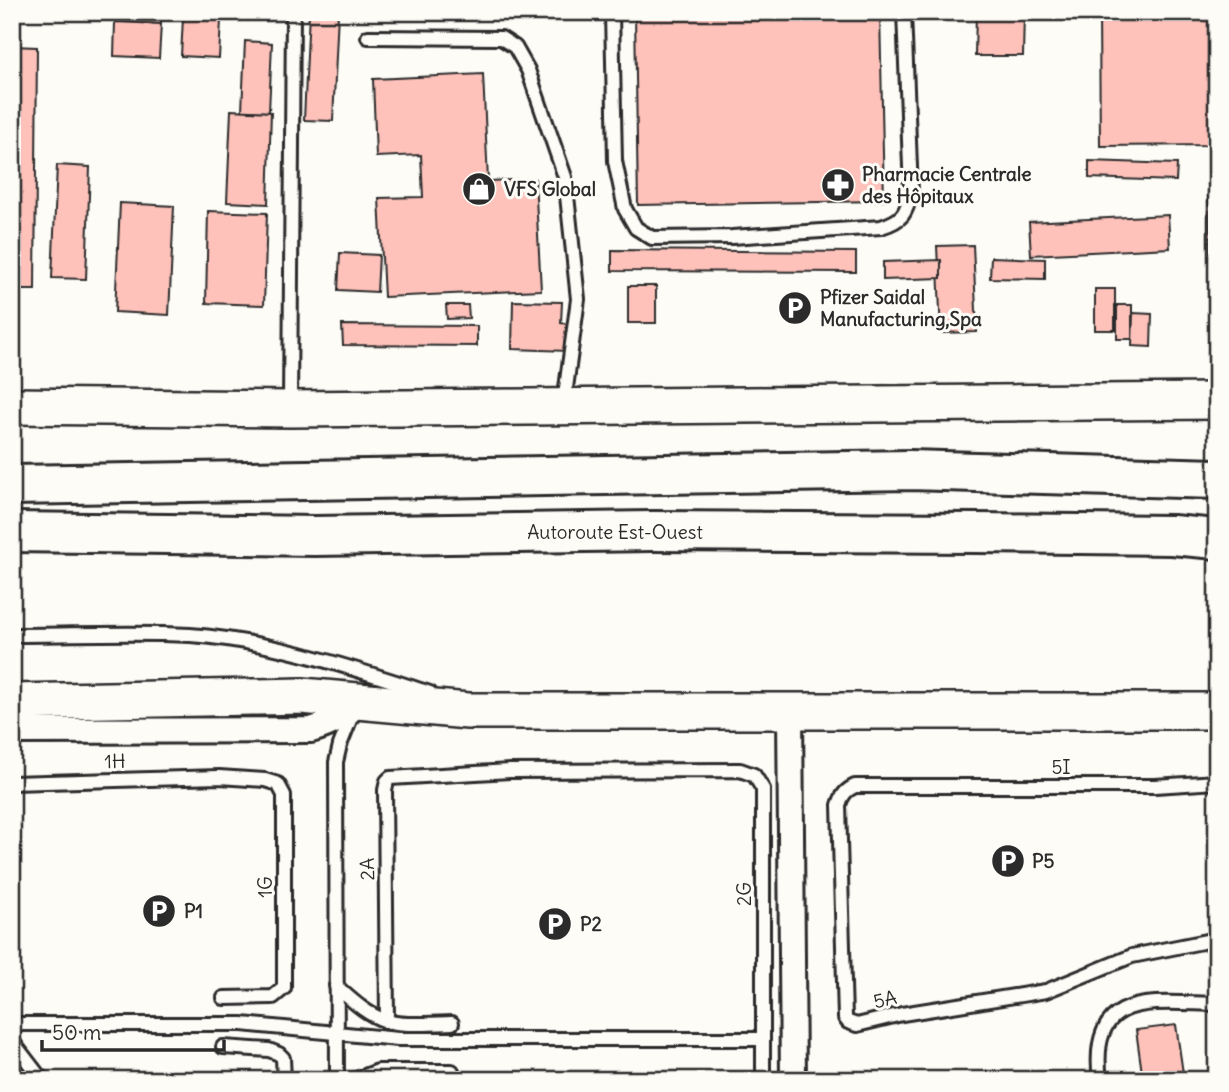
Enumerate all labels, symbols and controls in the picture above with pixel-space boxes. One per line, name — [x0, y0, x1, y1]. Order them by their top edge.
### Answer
place label: Pharmacie Centrale des Hôpitaux — [862, 162, 1031, 208]
pharmacy icon: Pharmacie Centrale des Hôpitaux — [819, 166, 857, 204]
shop icon: VFS Global — [460, 170, 498, 208]
place label: VFS Global — [504, 177, 596, 201]
place label: Pfizer Saidal Manufacturing,Spa — [820, 285, 982, 331]
parking icon: Pfizer Saidal Manufacturing,Spa — [776, 289, 814, 327]
street label: Autoroute Est-Ouest — [527, 520, 703, 544]
street label: 1H — [104, 749, 126, 773]
street label: 5I — [1051, 755, 1071, 779]
parking icon: P5 — [989, 842, 1027, 880]
place label: P5 — [1032, 849, 1054, 873]
street label: 2A — [355, 857, 379, 881]
street label: 1G — [253, 876, 277, 898]
street label: 2G — [732, 882, 756, 906]
parking icon: P1 — [140, 892, 178, 930]
place label: P1 — [184, 899, 203, 923]
parking icon: P2 — [536, 905, 574, 943]
place label: P2 — [580, 912, 602, 936]
street label: 5A — [871, 985, 899, 1013]
scale bar — [42, 1008, 224, 1052]
text: 50 m — [52, 1019, 101, 1046]

